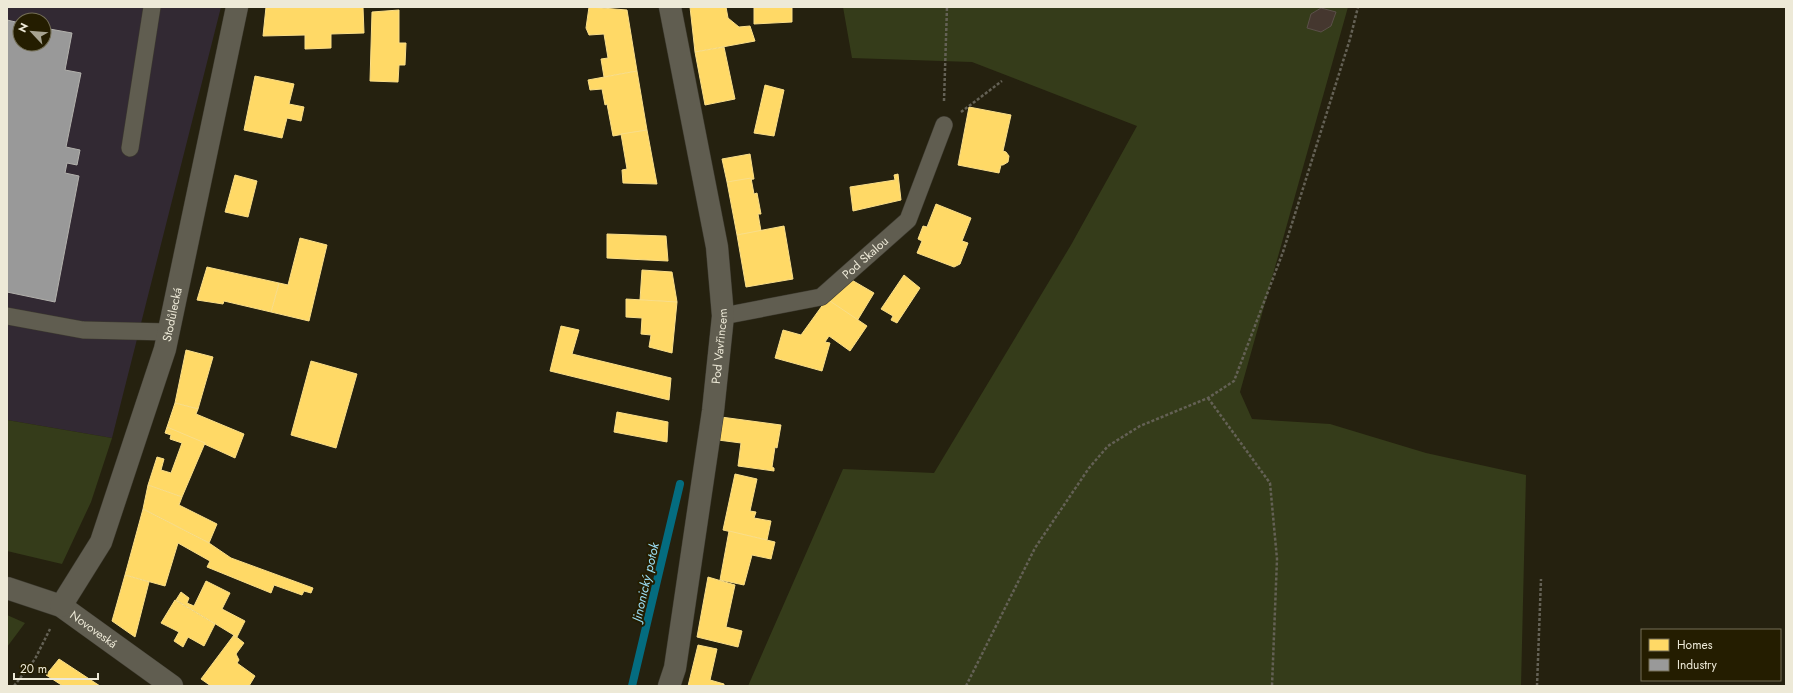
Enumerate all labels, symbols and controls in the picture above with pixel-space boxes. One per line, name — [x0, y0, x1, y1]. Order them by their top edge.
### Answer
north arrow — [12, 12, 52, 52]
text: N — [14, 20, 32, 35]
street label: Pod Skalou — [838, 232, 892, 283]
street label: Stodůlecká — [158, 286, 187, 343]
street label: Pod Vavřincem — [707, 308, 732, 385]
water label: Jinonický potok — [627, 540, 664, 626]
street label: Novoveská — [66, 606, 121, 653]
legend — [1641, 629, 1781, 681]
text: Homes — [1677, 636, 1713, 654]
scale bar — [14, 655, 98, 681]
text: Industry — [1677, 656, 1718, 674]
text: 20 m — [20, 660, 47, 678]

